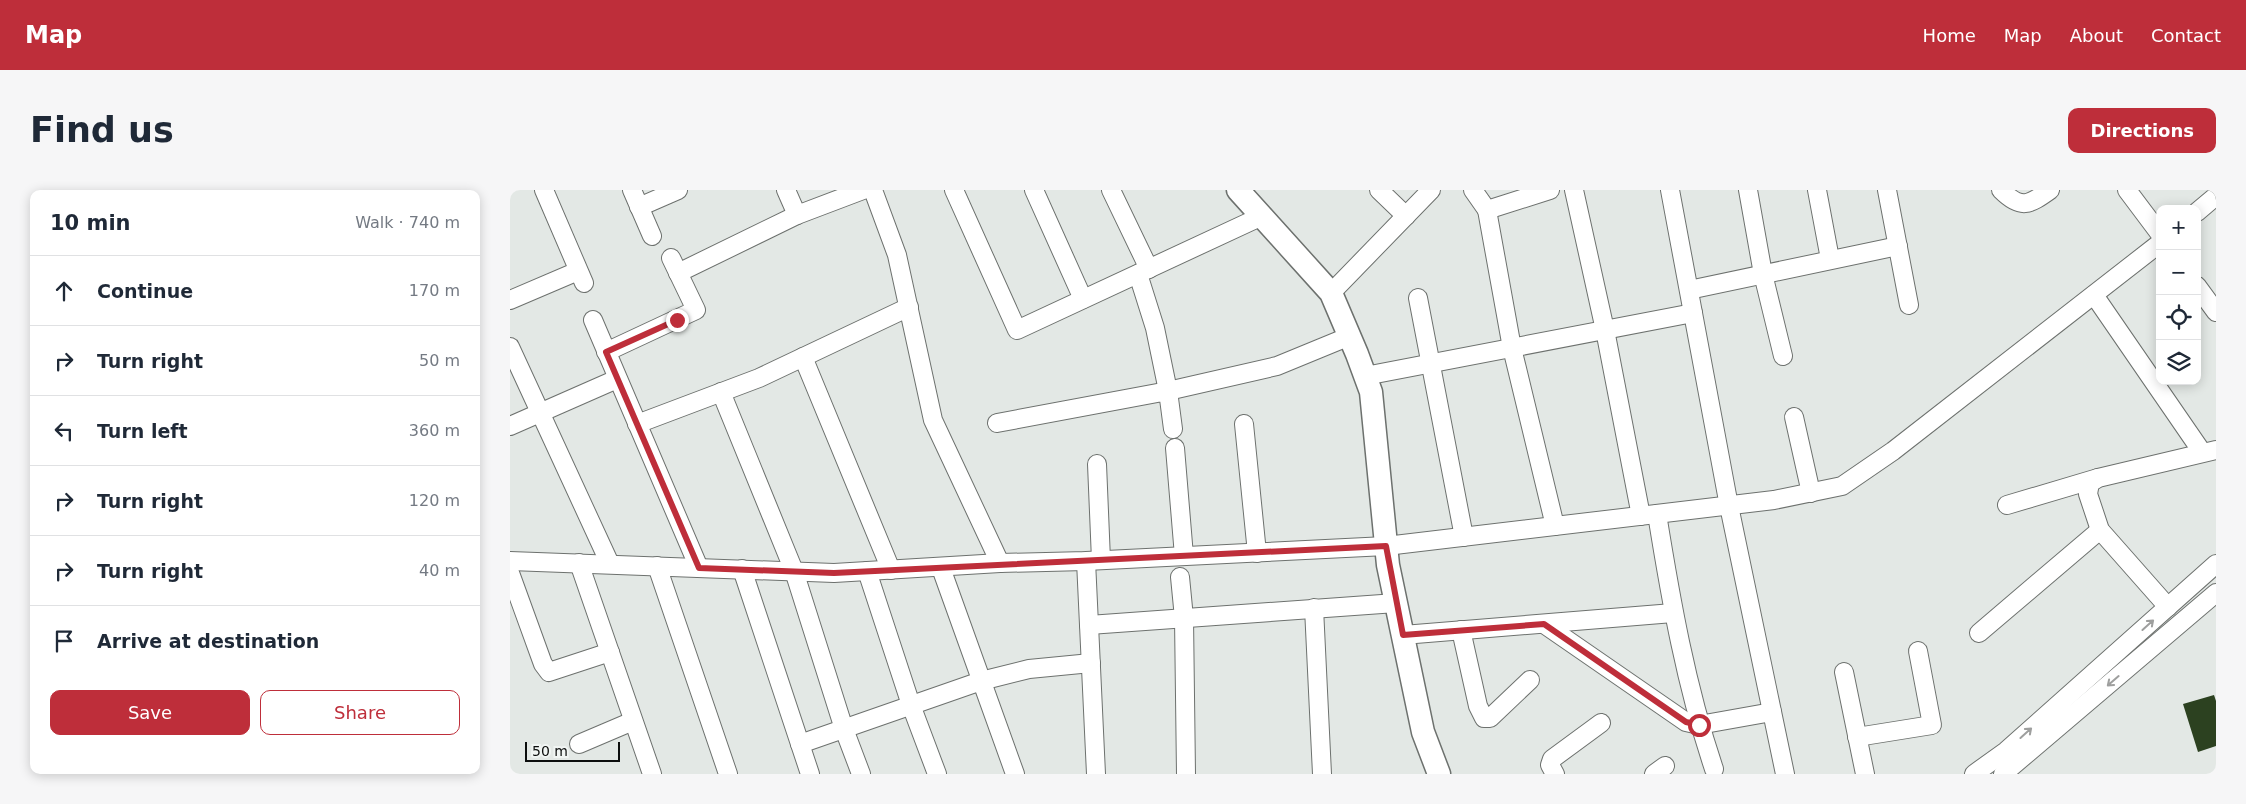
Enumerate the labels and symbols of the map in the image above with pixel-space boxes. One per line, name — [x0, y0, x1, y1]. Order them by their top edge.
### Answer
route end — [666, 309, 689, 332]
one-way arrow — [2141, 619, 2154, 631]
one-way arrow — [2106, 676, 2119, 687]
route start — [1688, 714, 1711, 737]
one-way arrow — [2020, 727, 2033, 739]
scale bar — [525, 739, 620, 762]

